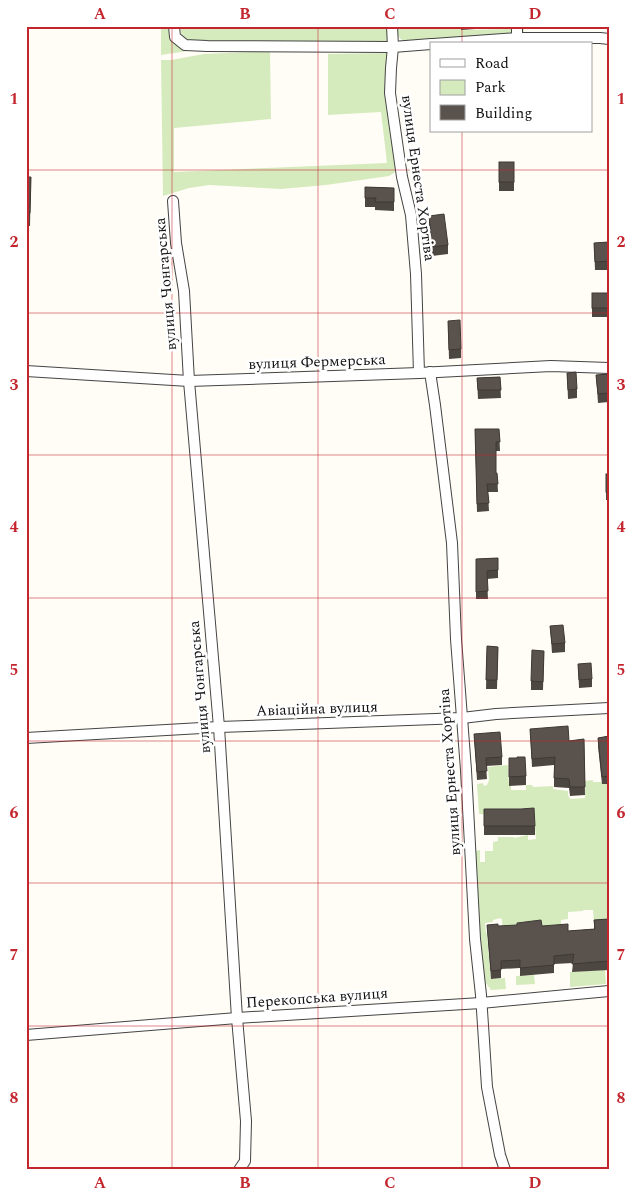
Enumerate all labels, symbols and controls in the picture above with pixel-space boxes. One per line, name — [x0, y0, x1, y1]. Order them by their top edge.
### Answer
text: A — [94, 2, 107, 26]
text: B — [239, 2, 251, 26]
text: C — [384, 2, 396, 26]
text: D — [529, 2, 542, 26]
legend — [430, 42, 592, 132]
text: Road — [475, 52, 509, 75]
text: Park — [475, 76, 506, 99]
text: 1 — [10, 87, 18, 111]
text: 1 — [617, 87, 625, 111]
street label: вулиця Ернеста Хортіва — [395, 94, 441, 263]
text: Building — [475, 102, 532, 125]
street label: вулиця Чонгарська — [149, 216, 183, 351]
text: 2 — [10, 230, 19, 254]
text: 2 — [617, 230, 626, 254]
street label: вулиця Фермерська — [248, 348, 387, 376]
text: 3 — [10, 373, 19, 397]
text: 3 — [617, 373, 626, 397]
text: 4 — [10, 515, 19, 539]
text: 4 — [617, 515, 626, 539]
street label: вулиця Чонгарська — [183, 619, 217, 754]
text: 5 — [10, 658, 18, 682]
text: 5 — [617, 658, 625, 682]
street label: вулиця Ернеста Хортіва — [433, 687, 467, 856]
street label: Авіаційна вулиця — [256, 695, 378, 723]
text: 6 — [10, 801, 19, 825]
text: 6 — [617, 801, 626, 825]
text: 7 — [10, 943, 19, 967]
text: 7 — [617, 943, 626, 967]
street label: Перекопська вулиця — [245, 982, 389, 1014]
text: 8 — [10, 1086, 19, 1110]
text: 8 — [617, 1086, 626, 1110]
text: A — [94, 1171, 107, 1195]
text: B — [239, 1171, 251, 1195]
text: C — [384, 1171, 396, 1195]
text: D — [529, 1171, 542, 1195]

